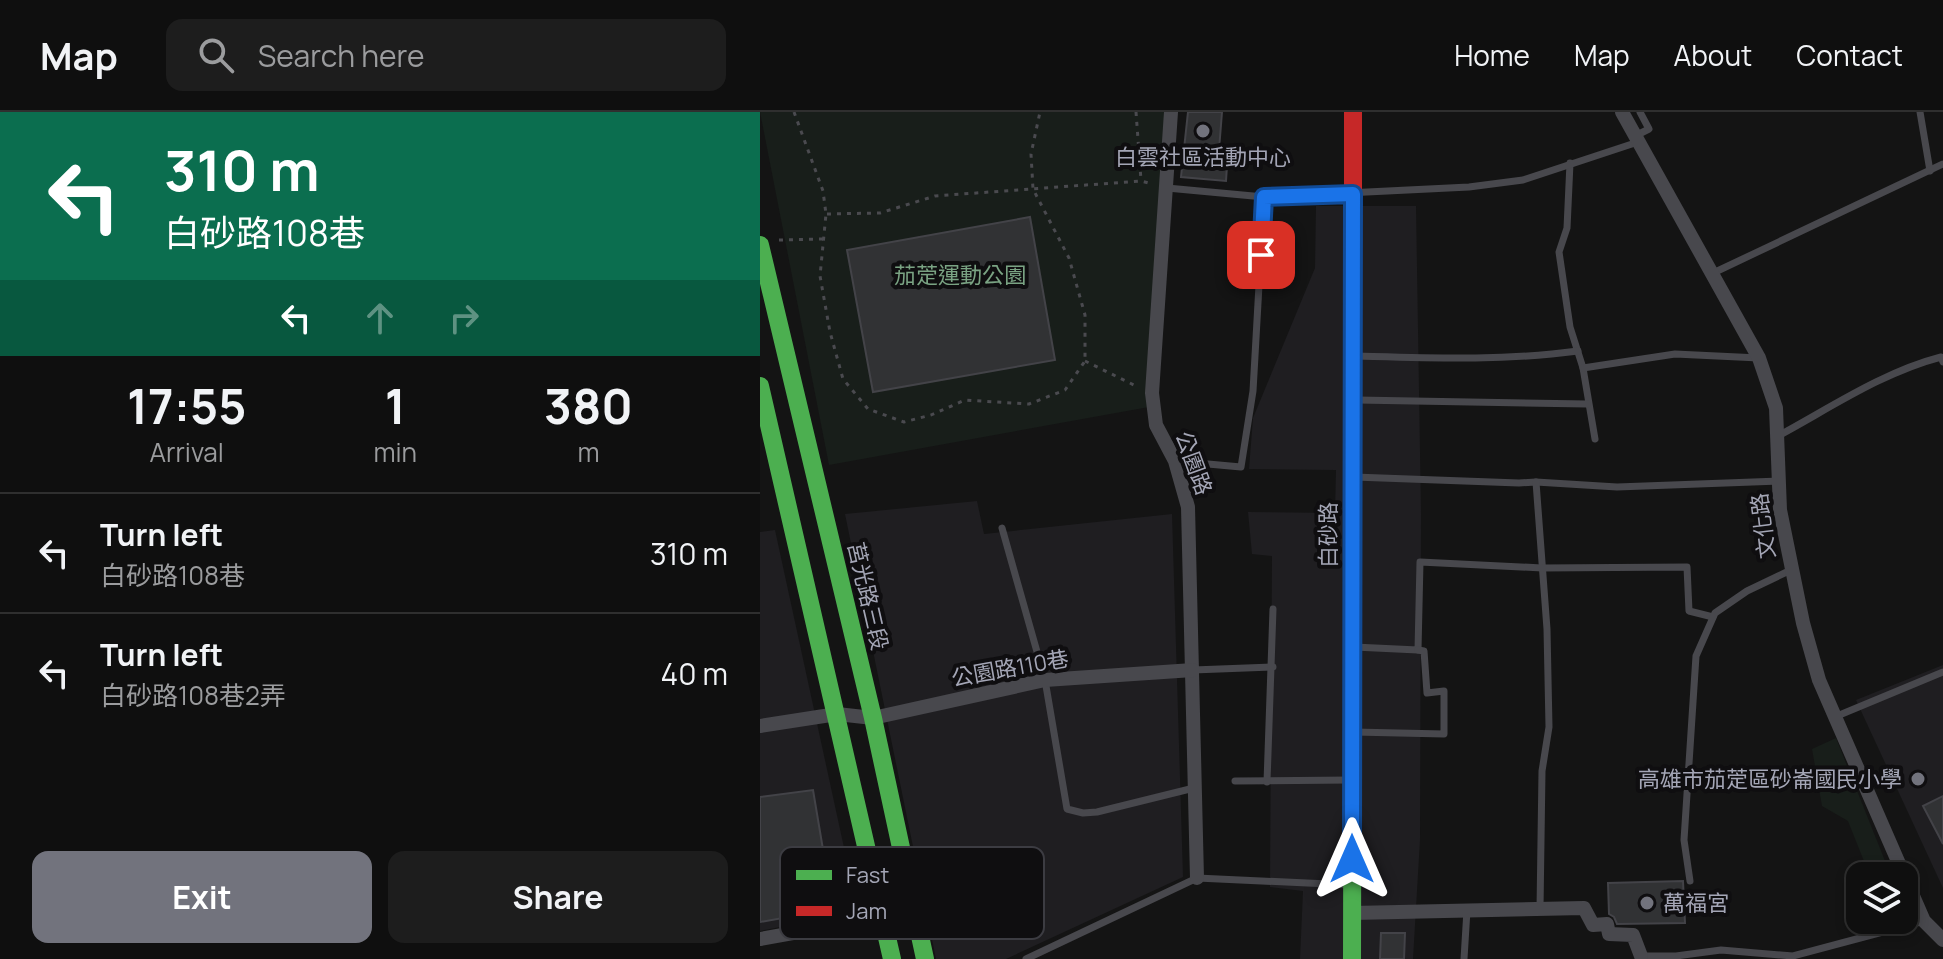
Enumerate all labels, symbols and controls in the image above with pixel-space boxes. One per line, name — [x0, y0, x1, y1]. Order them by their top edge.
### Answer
search box — [166, 19, 726, 91]
text: Map — [40, 29, 118, 81]
icon: search — [194, 33, 238, 77]
text: Search here — [258, 35, 425, 76]
text: Home — [1454, 36, 1530, 74]
text: Map — [1574, 36, 1630, 74]
text: About — [1674, 36, 1752, 74]
text: Contact — [1796, 36, 1903, 74]
marker: 白雲社區活動中心 — [1194, 122, 1212, 140]
text: 310 m — [164, 131, 320, 208]
place label: 白雲社區活動中心 — [1115, 142, 1291, 172]
icon: left — [32, 144, 136, 248]
text: 白砂路108巷 — [164, 208, 365, 257]
pin — [1227, 221, 1295, 289]
icon: arrive — [1239, 233, 1283, 277]
park label: 茄萣運動公園 — [894, 260, 1026, 290]
icon: left — [274, 296, 318, 340]
icon: ahead — [358, 296, 402, 340]
icon: right — [442, 296, 486, 340]
text: 17:55 — [127, 373, 246, 438]
text: 1 — [385, 373, 406, 438]
text: 380 — [544, 373, 633, 438]
street label: 公園路 — [1169, 427, 1219, 499]
text: Arrival — [150, 434, 224, 470]
text: min — [373, 434, 417, 470]
text: m — [577, 434, 600, 470]
street label: 文化路 — [1744, 491, 1782, 561]
street label: 白砂路 — [1313, 502, 1343, 568]
text: Turn left — [100, 514, 223, 555]
icon: left — [32, 531, 76, 575]
text: 310 m — [650, 533, 728, 574]
street label: 莒光路三段 — [841, 539, 895, 653]
text: 白砂路108巷 — [100, 557, 245, 593]
text: Turn left — [100, 634, 223, 675]
street label: 公園路110巷 — [949, 643, 1071, 693]
icon: left — [32, 651, 76, 695]
text: 40 m — [661, 653, 728, 694]
text: 白砂路108巷2弄 — [100, 677, 286, 713]
place label: 高雄市茄萣區砂崙國民小學 — [1638, 764, 1902, 794]
marker: 高雄市茄萣區砂崙國民小學 — [1909, 770, 1927, 788]
position arrow — [1310, 817, 1394, 901]
legend — [780, 847, 1044, 939]
button: Exit — [32, 851, 372, 943]
button: Share — [388, 851, 728, 943]
text: Fast — [846, 860, 889, 890]
map controls — [1846, 862, 1918, 934]
button: layers — [1846, 862, 1918, 934]
place label: 萬福宮 — [1663, 888, 1729, 918]
marker: 萬福宮 — [1638, 894, 1656, 912]
text: Jam — [846, 896, 887, 926]

